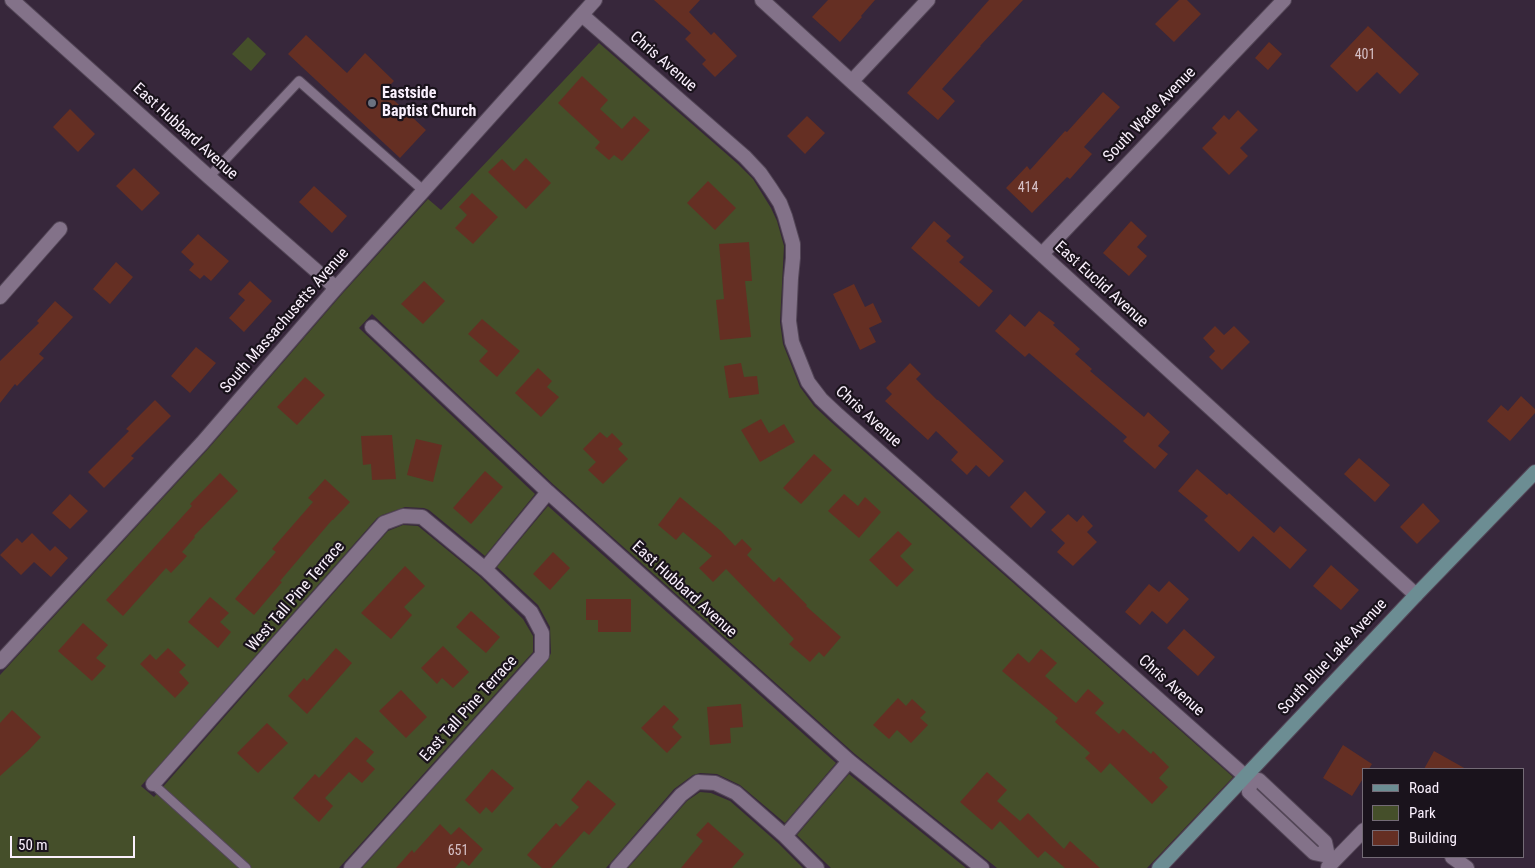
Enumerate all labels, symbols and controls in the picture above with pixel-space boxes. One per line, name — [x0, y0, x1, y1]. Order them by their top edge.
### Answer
street label: Chris Avenue — [626, 28, 700, 96]
house number: 401 — [1355, 47, 1375, 63]
street label: South Wade Avenue — [1100, 63, 1200, 167]
street label: East Hubbard Avenue — [128, 80, 242, 184]
place label: Eastside Baptist Church — [382, 84, 476, 122]
marker: Eastside Baptist Church — [366, 97, 378, 109]
house number: 414 — [1018, 180, 1038, 196]
street label: East Euclid Avenue — [1050, 238, 1152, 332]
street label: South Massachusetts Avenue — [217, 244, 353, 398]
street label: Chris Avenue — [831, 382, 905, 452]
street label: West Tall Pine Terrace — [243, 538, 349, 656]
street label: East Hubbard Avenue — [627, 538, 741, 642]
street label: South Blue Lake Avenue — [1274, 595, 1392, 719]
street label: Chris Avenue — [1134, 651, 1208, 721]
street label: East Tall Pine Terrace — [416, 652, 522, 766]
legend — [1362, 768, 1525, 858]
text: Road — [1409, 779, 1439, 797]
text: Park — [1409, 804, 1436, 822]
scale bar — [12, 826, 138, 858]
text: Building — [1409, 829, 1457, 847]
text: 50 m — [18, 836, 48, 854]
house number: 651 — [448, 843, 468, 859]

